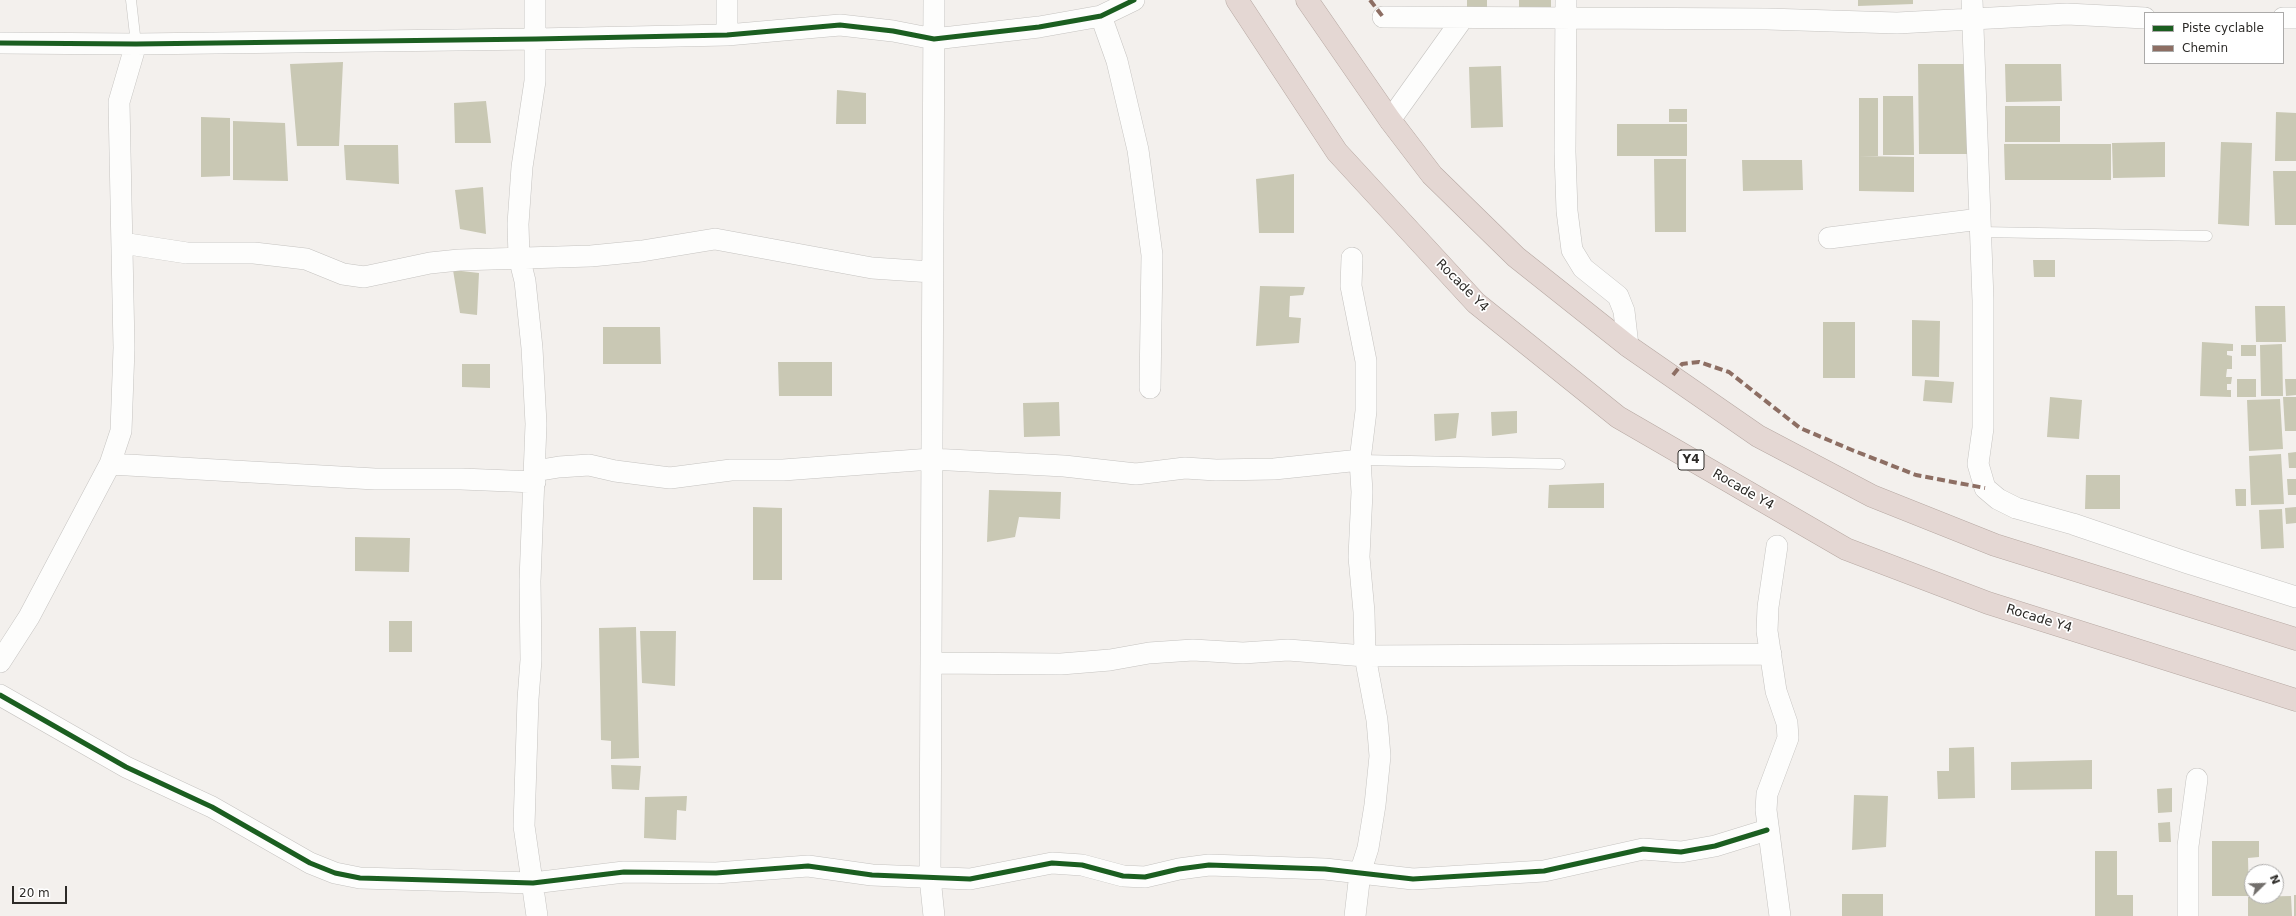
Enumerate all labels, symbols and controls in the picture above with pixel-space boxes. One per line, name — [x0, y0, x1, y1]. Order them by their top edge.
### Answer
legend — [2144, 12, 2284, 64]
text: Piste cyclable — [2182, 21, 2264, 35]
text: Chemin — [2182, 41, 2228, 55]
street label: Rocade Y4 — [1432, 256, 1492, 316]
road number: Y4 — [1678, 450, 1704, 470]
street label: Rocade Y4 — [1710, 466, 1776, 514]
street label: Rocade Y4 — [2004, 602, 2074, 636]
north arrow — [2244, 864, 2284, 904]
text: N — [2267, 873, 2282, 886]
scale bar — [14, 878, 69, 904]
text: 20 m — [19, 886, 50, 900]

